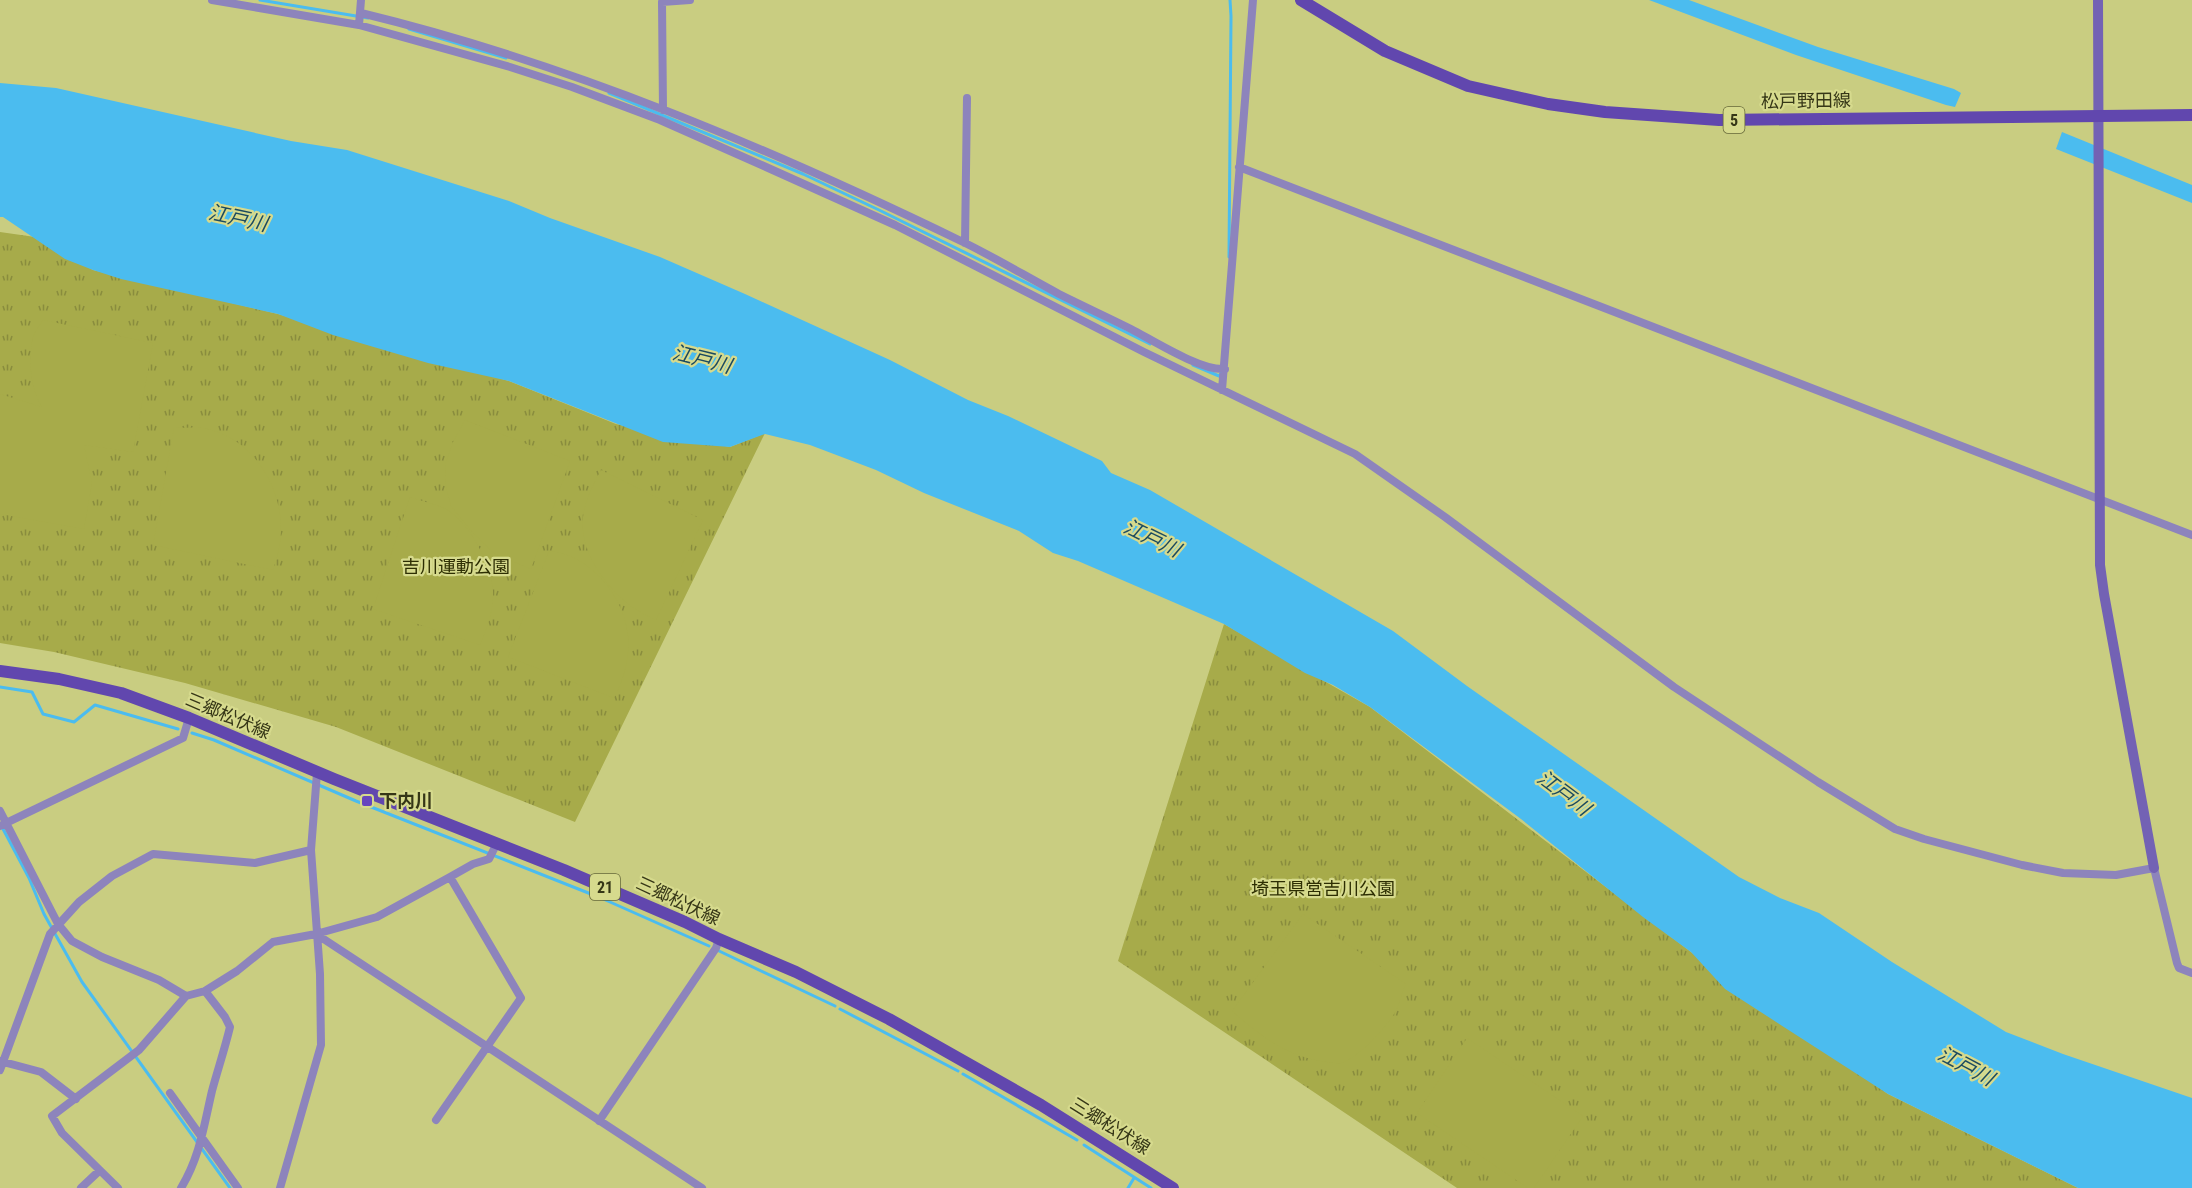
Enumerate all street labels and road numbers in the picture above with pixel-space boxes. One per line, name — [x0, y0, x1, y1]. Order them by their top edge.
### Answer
street label: 松戸野田線 — [1761, 89, 1851, 112]
road number: 5 — [1724, 107, 1744, 133]
street label: 三郷松伏線 — [183, 688, 274, 743]
street label: 三郷松伏線 — [633, 872, 723, 929]
road number: 21 — [590, 874, 620, 900]
street label: 三郷松伏線 — [1067, 1093, 1154, 1158]

